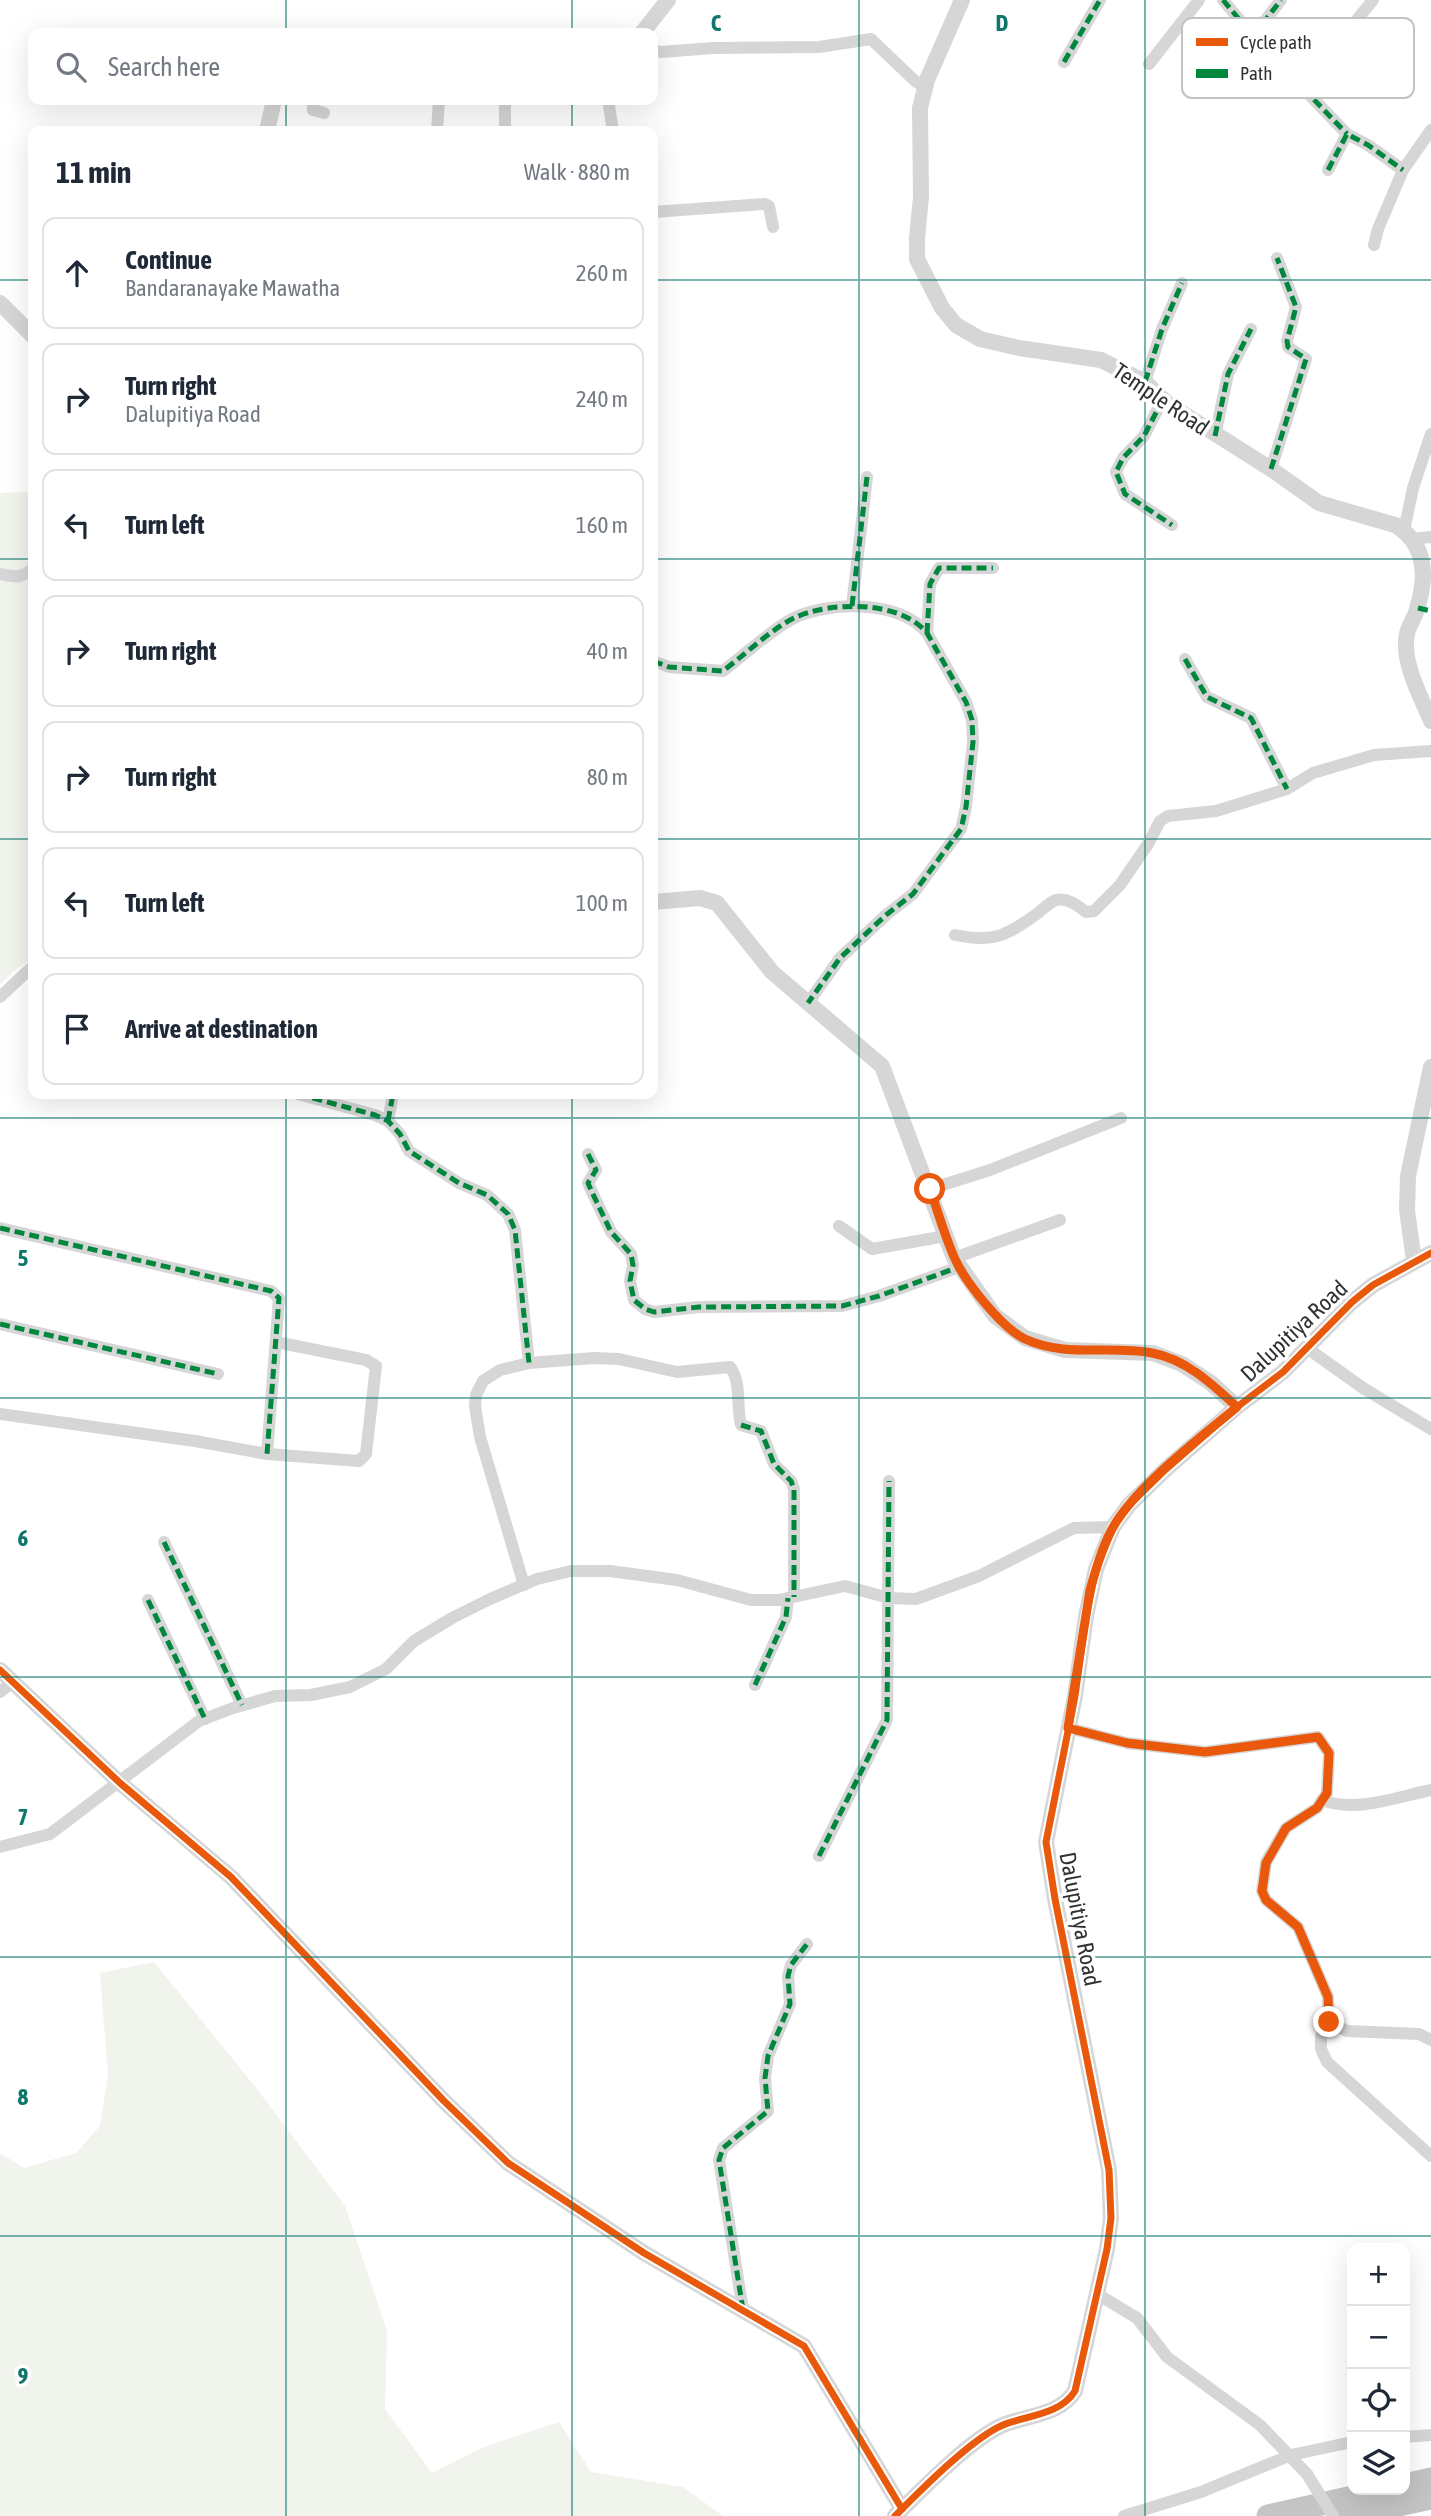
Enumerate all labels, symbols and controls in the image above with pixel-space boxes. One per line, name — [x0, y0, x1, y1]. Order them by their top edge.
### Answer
text: C — [711, 10, 722, 36]
text: D — [996, 10, 1009, 36]
legend — [1182, 18, 1414, 98]
search box — [28, 28, 658, 105]
text: Cycle path — [1240, 31, 1312, 53]
icon: search — [52, 48, 90, 86]
text: Search here — [108, 52, 220, 82]
text: Path — [1240, 62, 1272, 84]
text: 11 min — [56, 155, 131, 189]
text: Walk · 880 m — [524, 159, 630, 185]
text: Continue — [125, 245, 212, 275]
icon: ahead — [58, 254, 96, 292]
text: 260 m — [576, 260, 628, 286]
text: Bandaranayake Mawatha — [125, 275, 340, 301]
street label: Temple Road — [1108, 357, 1214, 441]
text: Turn right — [125, 371, 216, 401]
icon: right — [58, 380, 96, 418]
text: 240 m — [576, 386, 628, 412]
text: Dalupitiya Road — [125, 401, 261, 427]
icon: left — [58, 506, 96, 544]
text: Turn left — [125, 510, 205, 540]
text: 160 m — [576, 512, 628, 538]
icon: right — [58, 632, 96, 670]
text: Turn right — [125, 636, 216, 666]
text: 40 m — [587, 638, 628, 664]
icon: right — [58, 758, 96, 796]
text: Turn right — [125, 762, 216, 792]
text: 80 m — [587, 764, 628, 790]
icon: left — [58, 884, 96, 922]
text: Turn left — [125, 888, 205, 918]
text: 100 m — [576, 890, 628, 916]
icon: arrive — [58, 1010, 96, 1048]
text: Arrive at destination — [125, 1014, 318, 1044]
route start — [914, 1173, 945, 1204]
text: 5 — [18, 1245, 29, 1271]
street label: Dalupitiya Road — [1235, 1275, 1353, 1387]
text: 6 — [18, 1525, 29, 1551]
text: 7 — [18, 1804, 28, 1830]
street label: Dalupitiya Road — [1054, 1850, 1106, 1988]
route end — [1313, 2006, 1344, 2037]
text: 8 — [18, 2084, 29, 2110]
map controls — [1347, 2243, 1410, 2495]
button: + — [1347, 2243, 1410, 2306]
button: − — [1347, 2306, 1410, 2369]
text: 9 — [18, 2363, 29, 2389]
button: locate — [1347, 2369, 1410, 2432]
button: layers — [1347, 2432, 1410, 2495]

